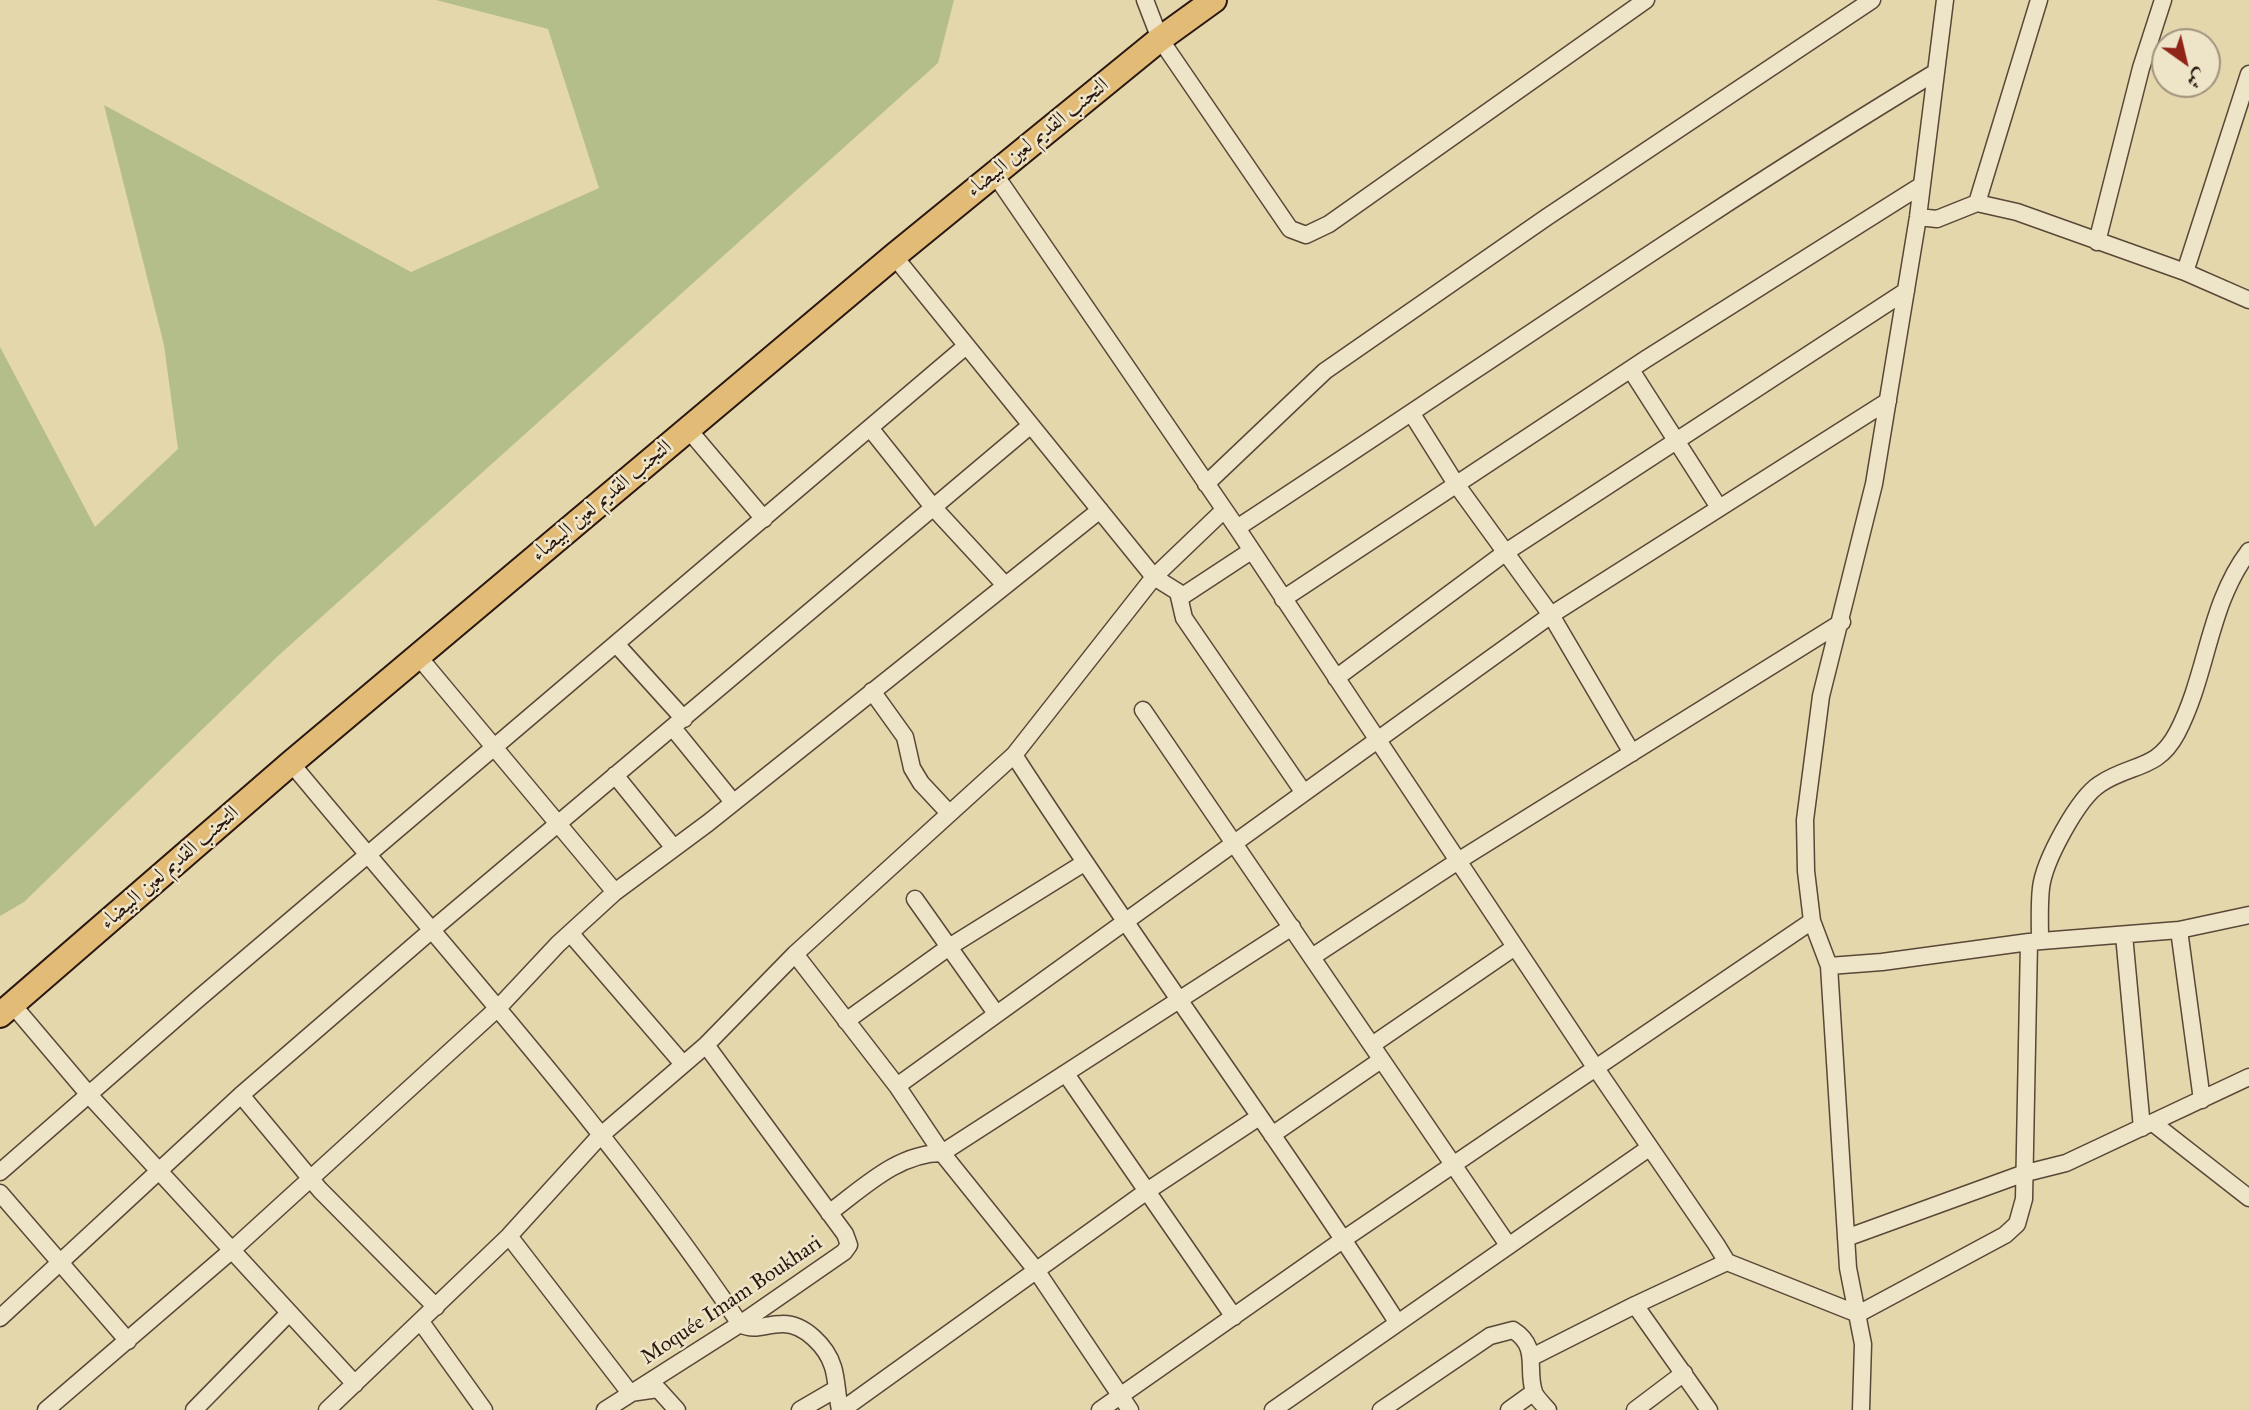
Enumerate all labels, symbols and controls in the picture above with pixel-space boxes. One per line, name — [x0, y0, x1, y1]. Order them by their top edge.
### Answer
north arrow — [2151, 28, 2221, 98]
text: ش — [2183, 64, 2211, 94]
street label: التجنب القديم لعين البيضاء — [962, 73, 1114, 203]
street label: التجنب القديم لعين البيضاء — [527, 435, 677, 567]
street label: التجنب القديم لعين البيضاء — [95, 801, 245, 935]
street label: Moquée Imam Boukhari — [637, 1231, 827, 1371]

